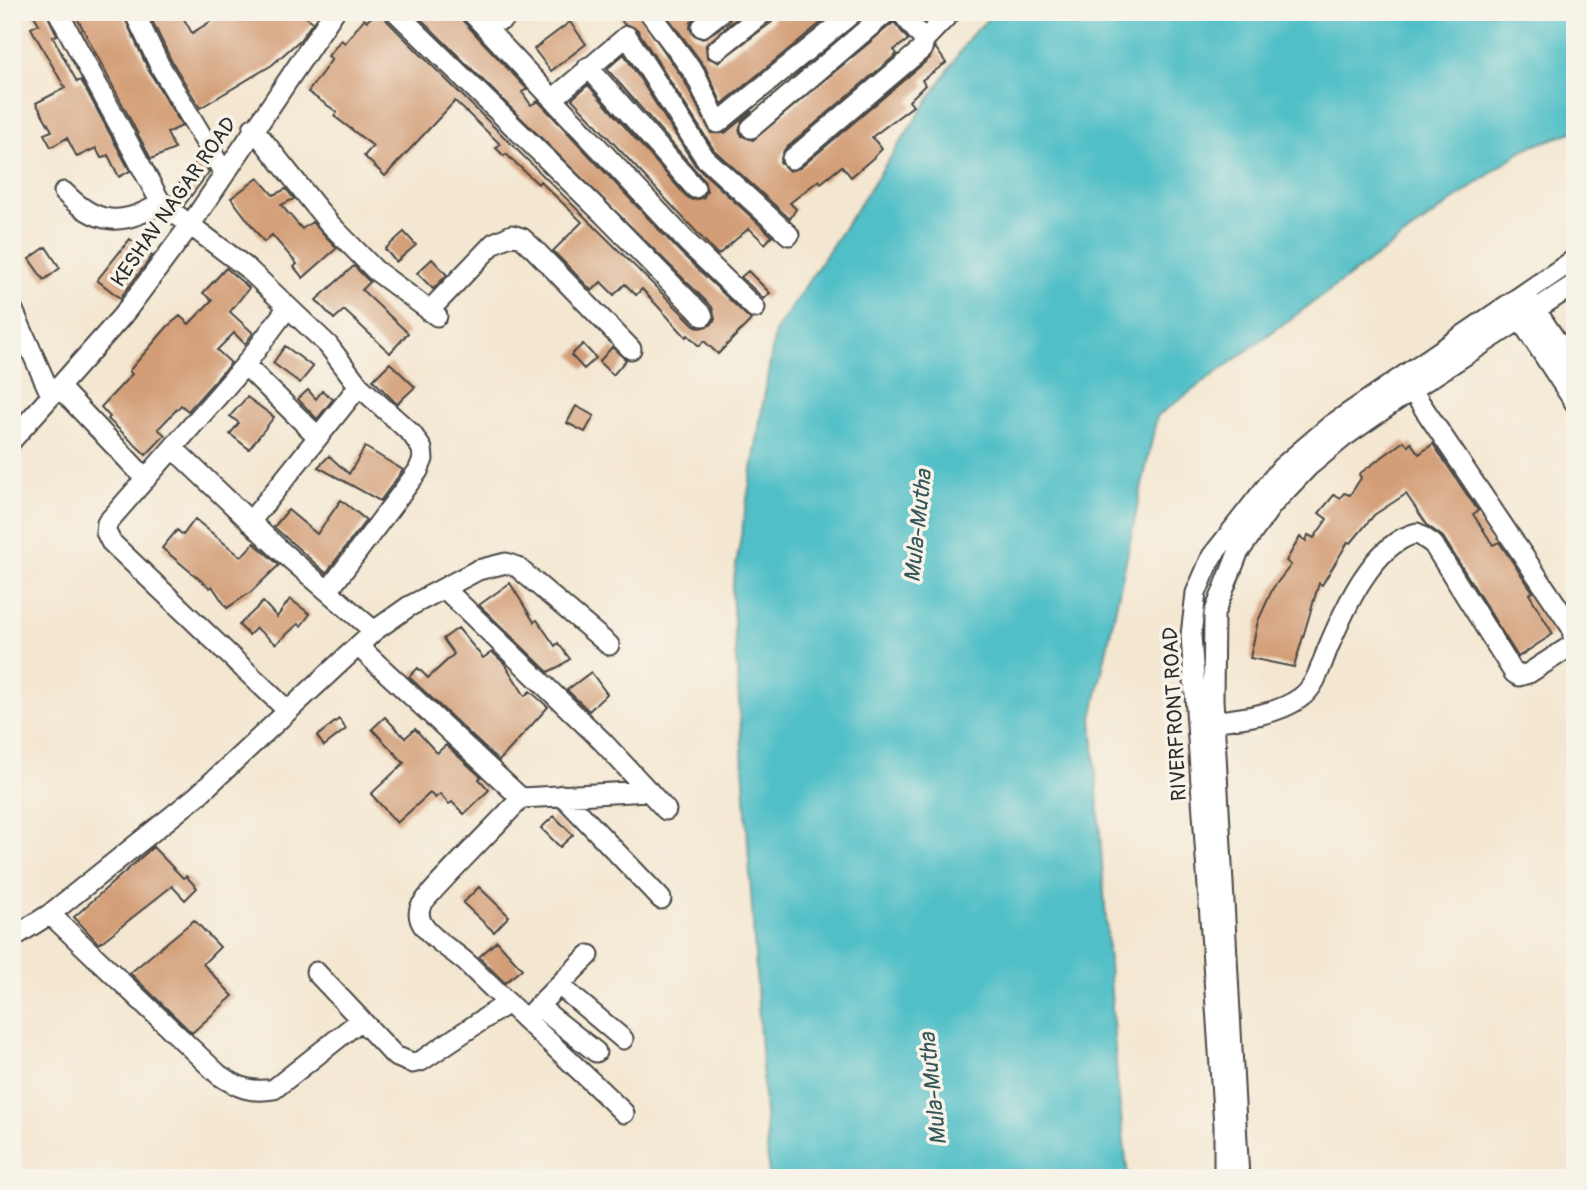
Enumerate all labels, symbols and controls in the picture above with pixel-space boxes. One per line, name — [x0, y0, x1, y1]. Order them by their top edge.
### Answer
street label: KESHAV NAGAR ROAD — [105, 112, 243, 292]
water label: Mula-Mutha — [898, 467, 938, 584]
street label: RIVERFRONT ROAD — [1157, 626, 1193, 802]
water label: Mula-Mutha — [913, 1030, 953, 1147]

